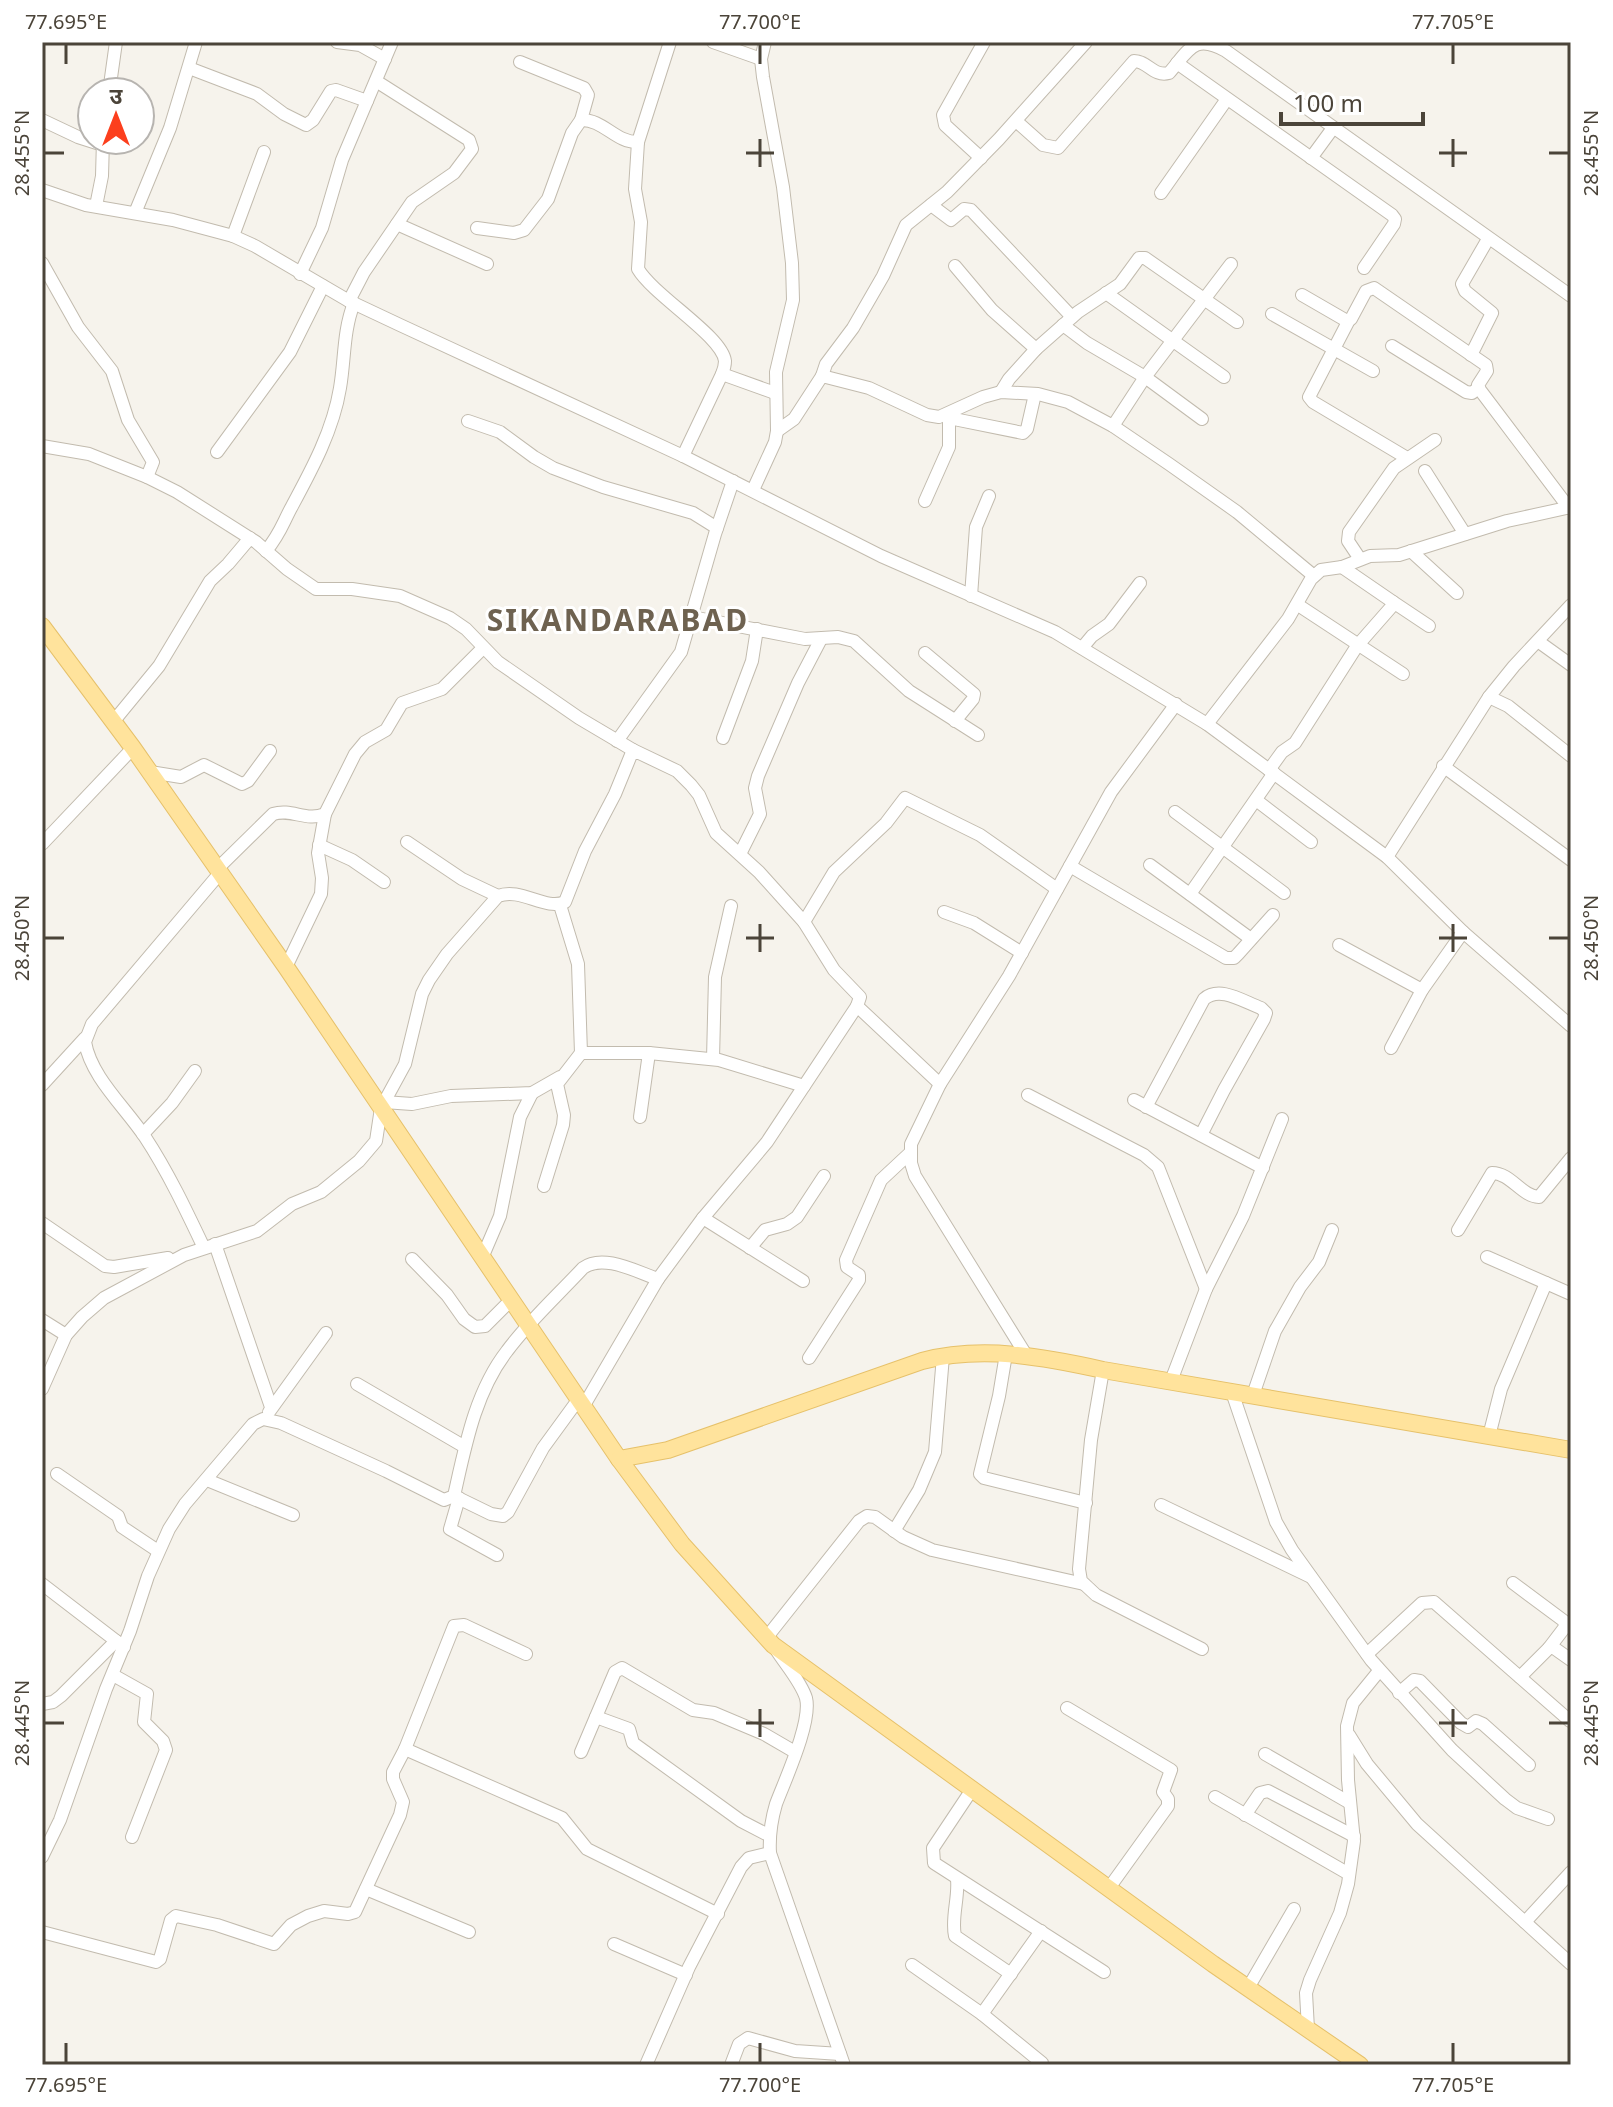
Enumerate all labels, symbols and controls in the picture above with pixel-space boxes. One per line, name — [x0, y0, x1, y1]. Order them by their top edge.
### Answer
text: 77.695°E — [25, 8, 107, 35]
text: 77.700°E — [719, 8, 801, 35]
text: 77.705°E — [1412, 8, 1494, 35]
north arrow — [76, 76, 156, 156]
scale bar — [1281, 76, 1423, 126]
text: उ — [110, 80, 124, 110]
text: 100 m — [1293, 86, 1363, 119]
text: 28.455°N — [8, 110, 35, 196]
text: 28.455°N — [1577, 110, 1604, 196]
district label: SIKANDARABAD — [487, 599, 749, 640]
text: 28.450°N — [8, 895, 35, 981]
text: 28.450°N — [1577, 895, 1604, 981]
text: 28.445°N — [8, 1680, 35, 1766]
text: 28.445°N — [1577, 1680, 1604, 1766]
text: 77.695°E — [25, 2071, 107, 2098]
text: 77.700°E — [719, 2071, 801, 2098]
text: 77.705°E — [1412, 2071, 1494, 2098]

